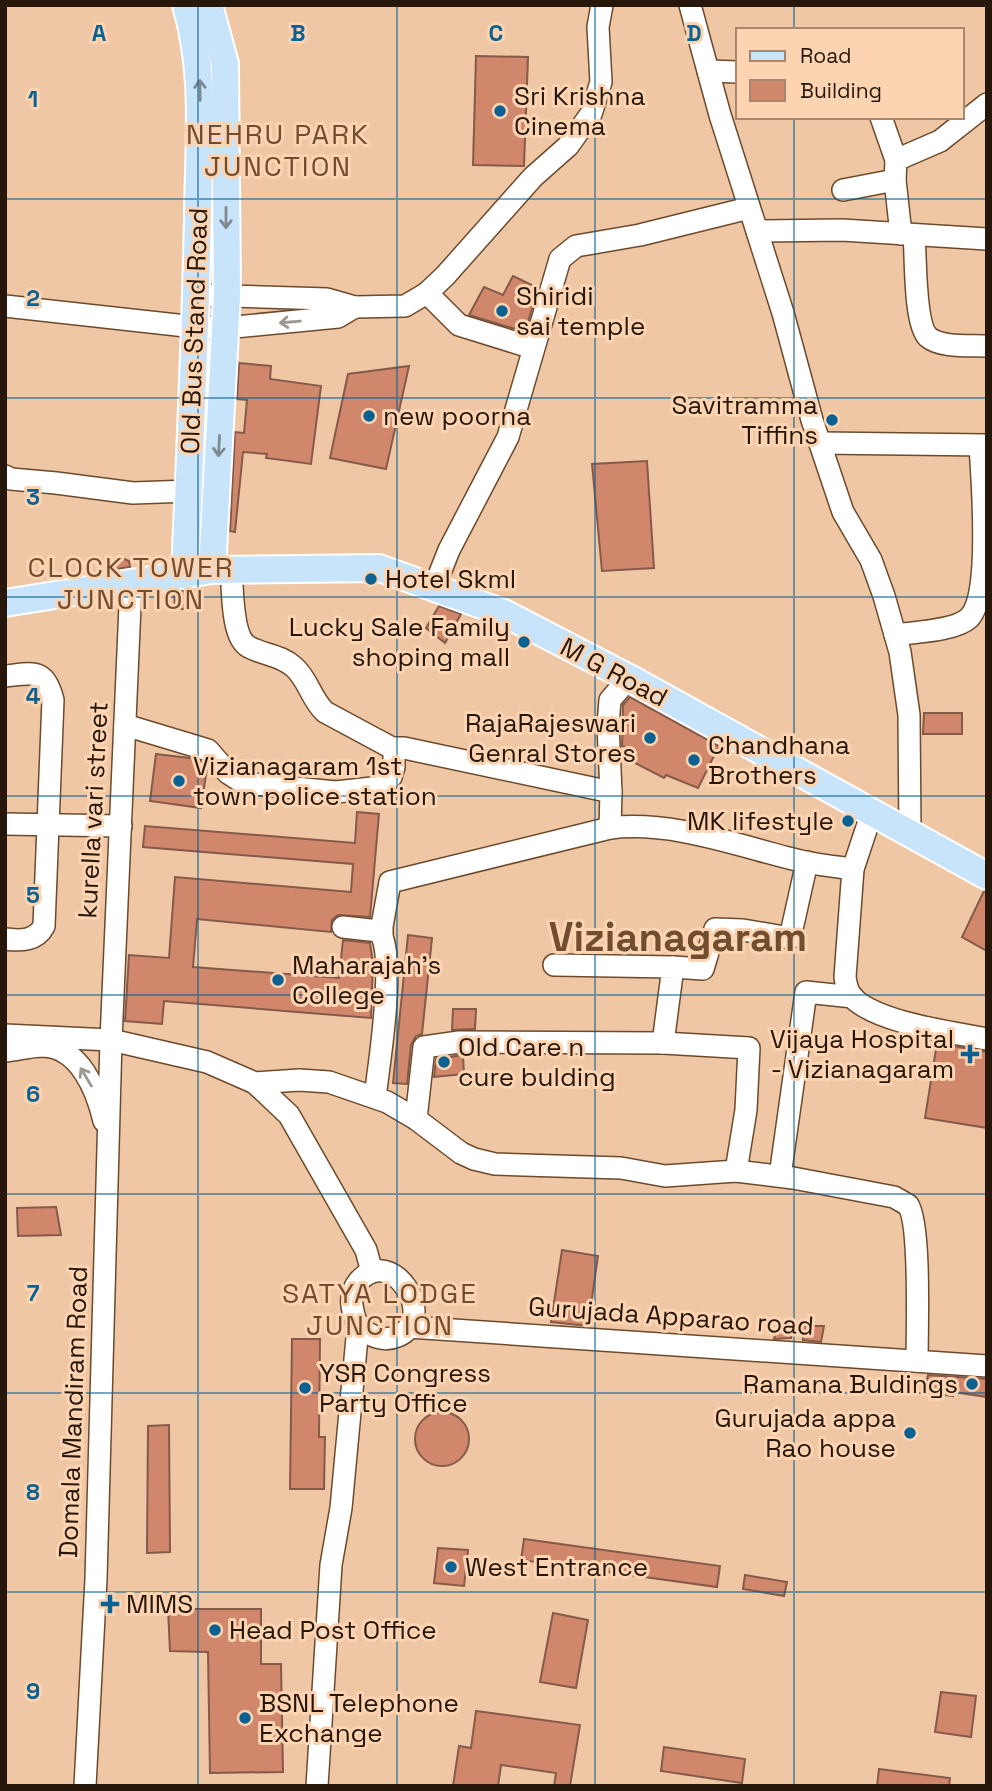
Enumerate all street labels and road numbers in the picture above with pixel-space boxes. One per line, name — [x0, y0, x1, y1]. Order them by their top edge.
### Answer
street label: Old Bus Stand Road — [173, 207, 215, 455]
street label: M G Road — [554, 630, 674, 714]
street label: kurella vari street — [70, 701, 116, 919]
street label: Domala Mandiram Road — [51, 1265, 95, 1559]
street label: Gurujada Apparao road — [527, 1289, 815, 1343]

